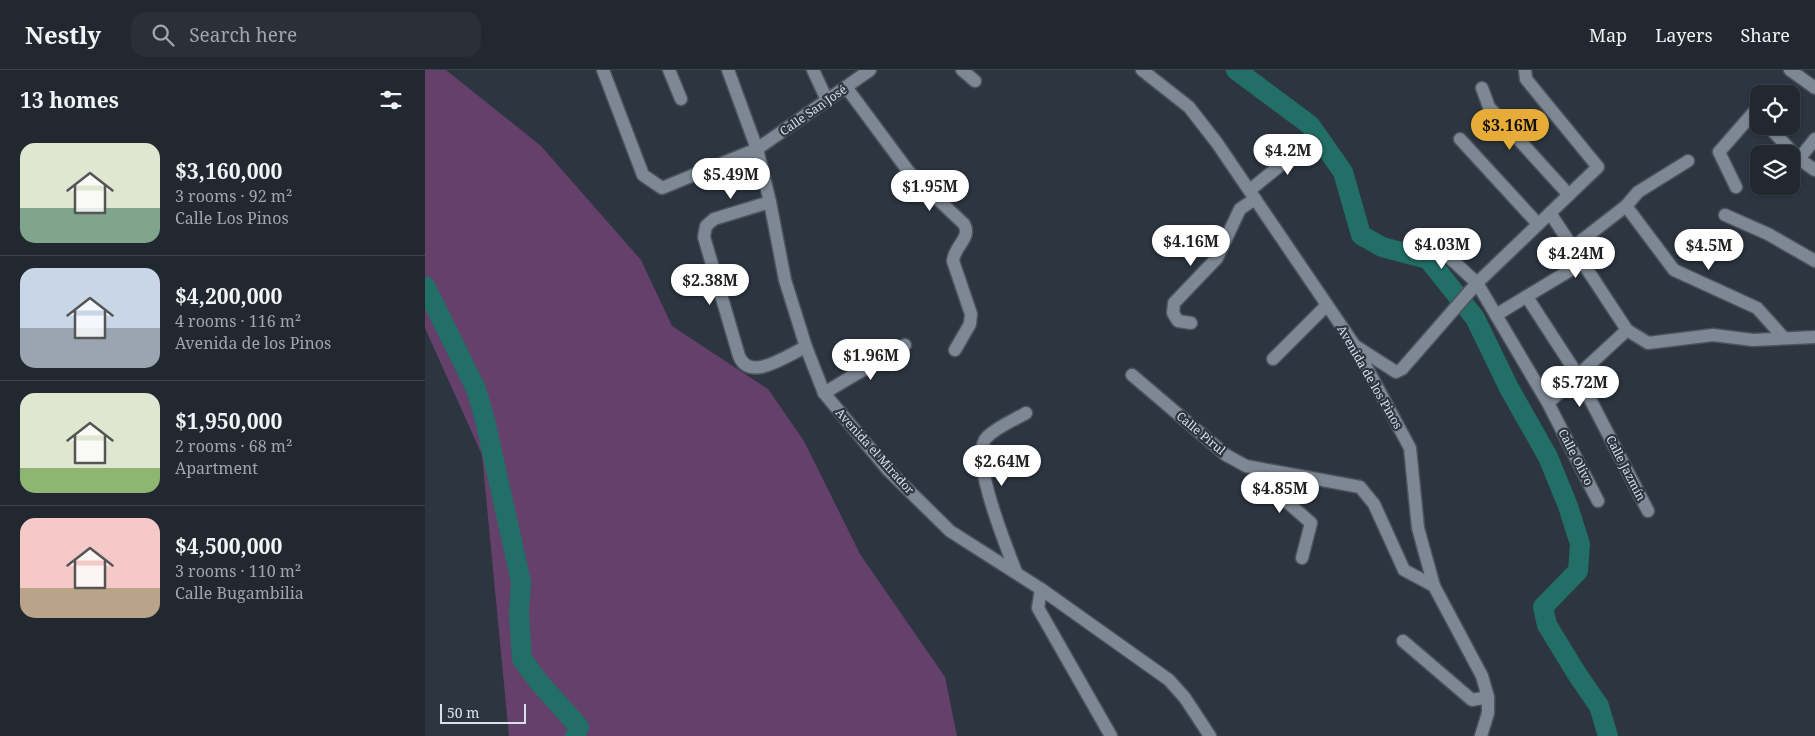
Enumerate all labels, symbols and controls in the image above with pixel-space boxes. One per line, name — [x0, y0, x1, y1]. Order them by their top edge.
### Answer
search box — [131, 12, 481, 57]
text: Nestly — [25, 18, 101, 51]
icon: search — [149, 21, 177, 49]
text: Search here — [189, 22, 297, 48]
text: Map — [1589, 23, 1627, 47]
text: Layers — [1655, 23, 1713, 47]
text: Share — [1741, 23, 1790, 47]
street label: Calle San José — [776, 81, 850, 139]
map controls — [1750, 85, 1800, 195]
button: locate — [1750, 85, 1800, 135]
text: 13 homes — [20, 86, 119, 114]
icon: filters — [377, 86, 405, 114]
pin: $3.16M — [1469, 108, 1551, 151]
text: $3.16M — [1482, 114, 1538, 136]
pin: $4.2M — [1253, 134, 1323, 176]
text: $4.2M — [1264, 139, 1312, 161]
button: layers — [1750, 145, 1800, 195]
text: $3,160,000 — [175, 157, 282, 185]
pin: $5.49M — [690, 158, 772, 200]
icon: home — [60, 163, 120, 223]
text: $5.49M — [703, 163, 759, 185]
pin: $1.95M — [889, 170, 971, 212]
text: $1.95M — [902, 175, 958, 197]
text: 3 rooms · 92 m² — [175, 185, 292, 207]
text: Calle Los Pinos — [175, 207, 289, 229]
pin: $4.16M — [1150, 224, 1232, 267]
pin: $4.03M — [1401, 228, 1483, 270]
pin: $4.5M — [1674, 228, 1744, 271]
text: $4.16M — [1163, 230, 1219, 252]
text: $4.03M — [1414, 233, 1470, 255]
text: $4.5M — [1685, 234, 1733, 256]
pin: $4.24M — [1535, 236, 1617, 279]
text: $4.24M — [1548, 242, 1604, 264]
pin: $2.38M — [669, 264, 751, 306]
text: $2.38M — [682, 269, 738, 291]
text: $4,200,000 — [175, 282, 282, 310]
icon: home — [60, 288, 120, 348]
text: 4 rooms · 116 m² — [175, 310, 301, 332]
street label: Avenida de los Pinos — [1333, 322, 1407, 432]
text: Avenida de los Pinos — [175, 332, 331, 354]
pin: $1.96M — [830, 338, 912, 381]
text: $1.96M — [843, 344, 899, 366]
pin: $5.72M — [1539, 366, 1621, 408]
text: $5.72M — [1552, 371, 1608, 393]
street label: Avenida el Mirador — [832, 404, 918, 498]
text: $1,950,000 — [175, 407, 282, 435]
street label: Calle Pirul — [1173, 407, 1229, 459]
icon: home — [60, 413, 120, 473]
street label: Calle Olivo — [1554, 426, 1598, 488]
street label: Calle Jazmín — [1602, 432, 1650, 504]
text: 2 rooms · 68 m² — [175, 435, 292, 457]
pin: $2.64M — [961, 444, 1043, 487]
text: $2.64M — [974, 450, 1030, 472]
text: Apartment — [175, 457, 258, 479]
pin: $4.85M — [1239, 472, 1321, 514]
text: $4.85M — [1252, 477, 1308, 499]
text: $4,500,000 — [175, 532, 282, 560]
icon: home — [60, 538, 120, 598]
text: 3 rooms · 110 m² — [175, 560, 301, 582]
text: Calle Bugambilia — [175, 582, 304, 604]
scale bar — [440, 701, 526, 724]
text: 50 m — [447, 703, 480, 722]

